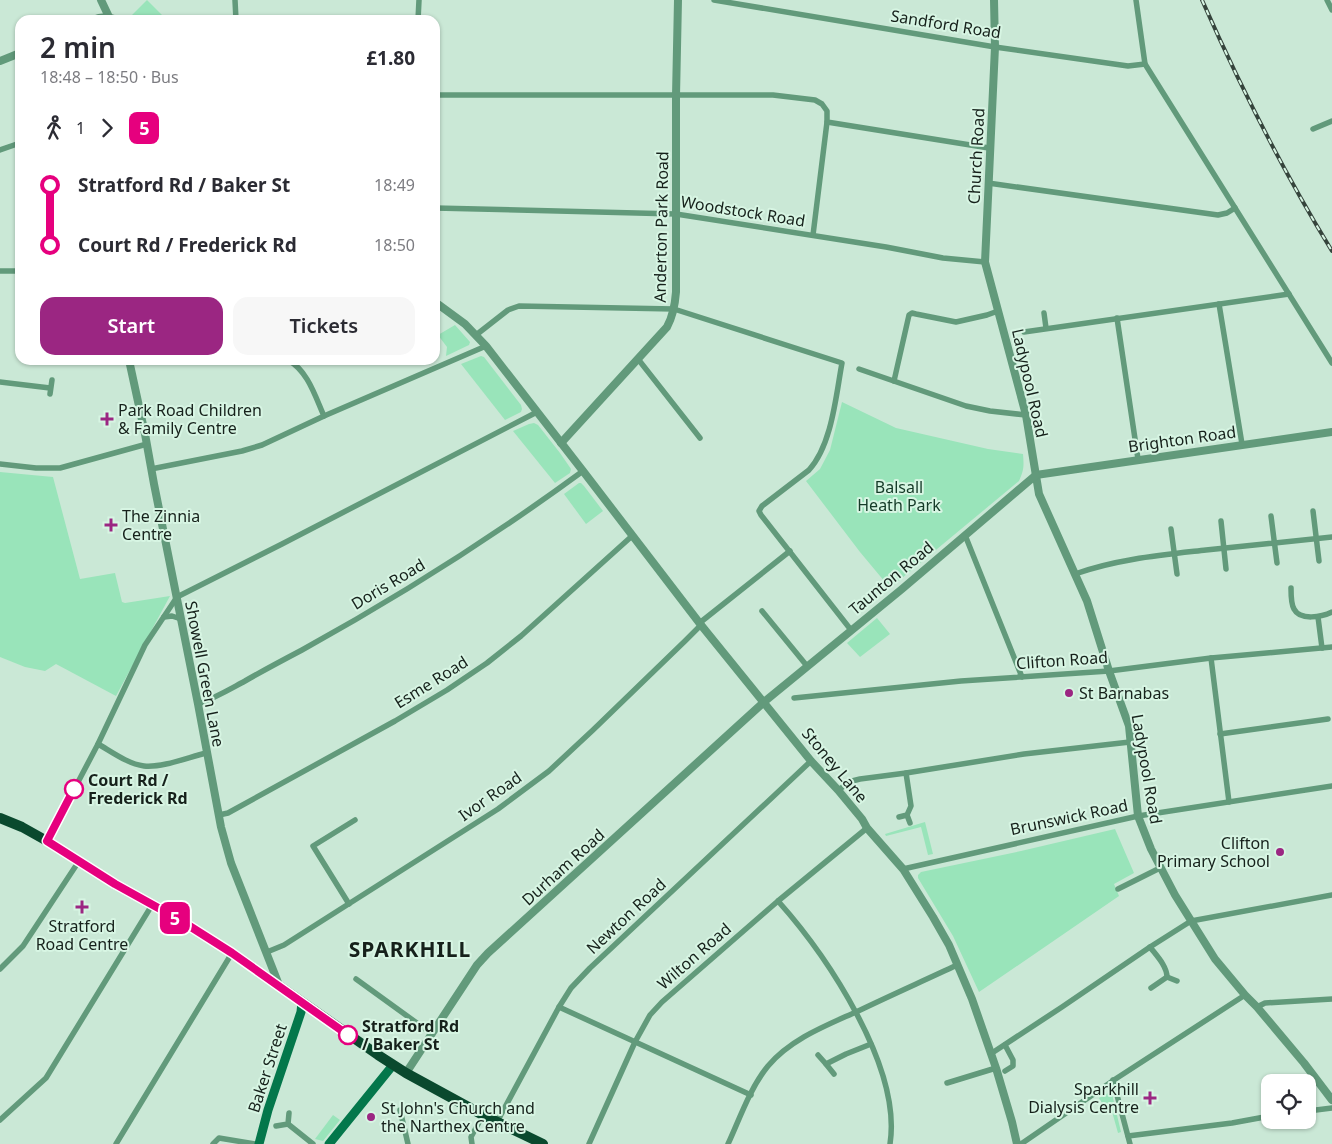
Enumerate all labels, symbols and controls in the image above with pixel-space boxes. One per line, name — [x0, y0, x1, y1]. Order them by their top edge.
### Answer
street label: Sandford Road — [889, 4, 1003, 44]
text: 2 min — [40, 28, 116, 66]
text: £1.80 — [366, 45, 415, 71]
text: 18:48 – 18:50 · Bus — [40, 66, 179, 88]
street label: Church Road — [962, 107, 990, 205]
icon: walk — [40, 114, 68, 142]
icon: forward — [93, 114, 121, 142]
text: 5 — [139, 116, 149, 140]
text: 1 — [76, 117, 85, 139]
street label: Anderton Park Road — [649, 151, 673, 303]
text: Stratford Rd / Baker St — [78, 172, 290, 198]
text: 18:49 — [374, 174, 415, 196]
street label: Woodstock Road — [679, 190, 807, 232]
text: Court Rd / Frederick Rd — [78, 232, 297, 258]
text: 18:50 — [374, 234, 415, 256]
button: Start — [40, 297, 223, 355]
button: Tickets — [233, 297, 415, 355]
street label: Ladypool Road — [1007, 326, 1053, 440]
place label: Park Road Children & Family Centre — [118, 399, 262, 439]
marker: Park Road Children & Family Centre — [100, 412, 114, 426]
street label: Brighton Road — [1127, 421, 1237, 457]
park label: Balsall Heath Park — [857, 476, 941, 516]
place label: The Zinnia Centre — [122, 505, 200, 545]
marker: The Zinnia Centre — [104, 518, 118, 532]
street label: Taunton Road — [844, 536, 938, 620]
street label: Doris Road — [347, 553, 429, 615]
street label: Showell Green Lane — [180, 599, 230, 749]
street label: Clifton Road — [1015, 646, 1109, 674]
street label: Esme Road — [390, 651, 472, 713]
place label: St Barnabas — [1079, 682, 1169, 704]
marker: St Barnabas — [1063, 687, 1075, 699]
street label: Ladypool Road — [1127, 712, 1167, 826]
street label: Stoney Lane — [797, 723, 873, 807]
street label: Ivor Road — [454, 766, 526, 826]
place label: Court Rd / Frederick Rd — [88, 769, 188, 809]
marker: Court Rd / Frederick Rd — [64, 779, 84, 799]
street label: Brunswick Road — [1008, 794, 1130, 840]
street label: Durham Road — [517, 824, 609, 910]
place label: Clifton Primary School — [1157, 832, 1270, 872]
marker: Clifton Primary School — [1274, 846, 1286, 858]
street label: Newton Road — [581, 873, 671, 959]
marker: Stratford Road Centre — [75, 900, 89, 914]
line badge: 5 — [159, 902, 191, 934]
text: 5 — [170, 906, 180, 930]
place label: Stratford Road Centre — [36, 915, 128, 955]
street label: Wilton Road — [652, 918, 736, 994]
district label: SPARKHILL — [349, 935, 471, 963]
place label: Stratford Rd / Baker St — [362, 1015, 459, 1055]
street label: Baker Street — [242, 1020, 292, 1115]
marker: Stratford Rd / Baker St — [338, 1025, 358, 1045]
map controls — [1261, 1074, 1316, 1129]
button: locate — [1261, 1074, 1316, 1129]
place label: Sparkhill Dialysis Centre — [1028, 1078, 1139, 1118]
marker: Sparkhill Dialysis Centre — [1143, 1091, 1157, 1105]
place label: St John's Church and the Narthex Centre — [381, 1097, 535, 1137]
marker: St John's Church and the Narthex Centre — [365, 1111, 377, 1123]

